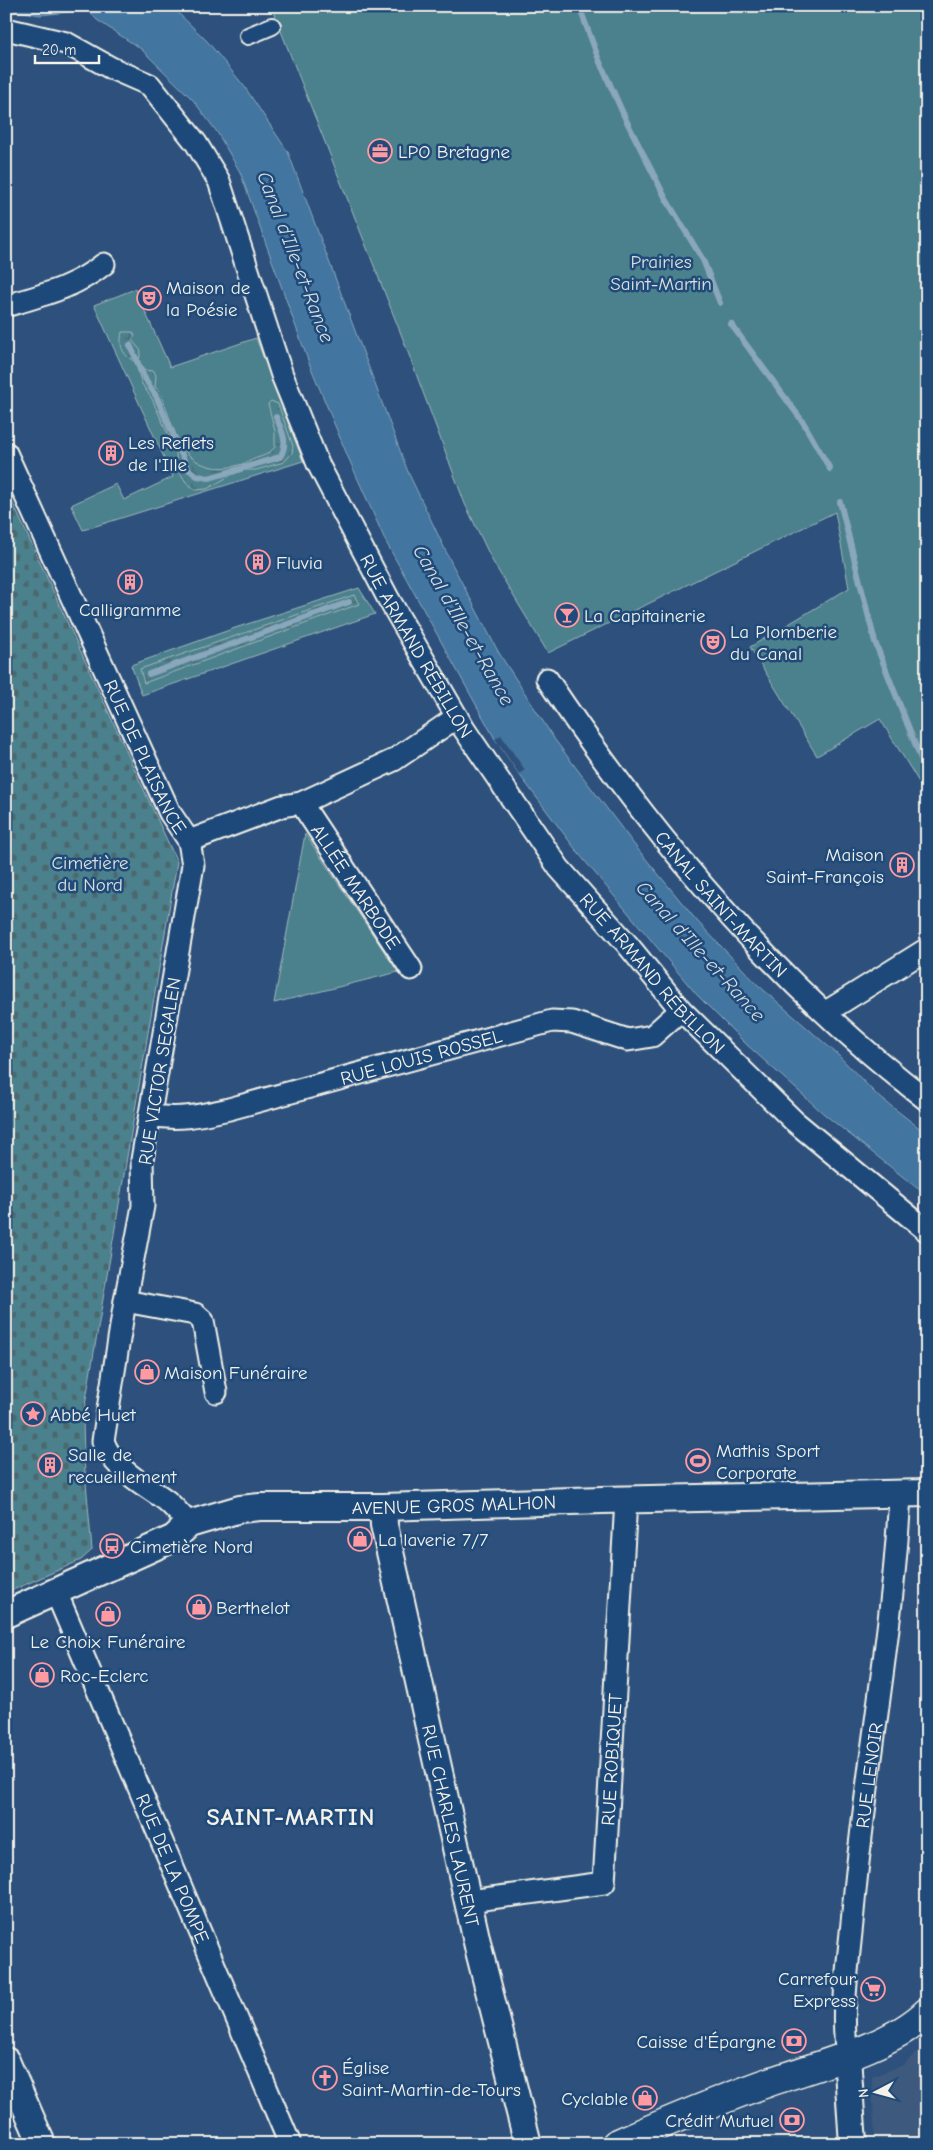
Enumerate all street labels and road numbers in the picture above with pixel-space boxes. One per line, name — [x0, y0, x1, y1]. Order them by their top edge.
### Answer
street label: RUE ARMAND RÉBILLON — [355, 551, 477, 743]
street label: RUE DE PLAISANCE — [99, 676, 191, 838]
street label: ALLÉE MARBODE — [306, 820, 405, 953]
street label: CANAL SAINT-MARTIN — [650, 827, 791, 982]
street label: RUE ARMAND RÉBILLON — [575, 889, 729, 1059]
street label: RUE VICTOR SEGALEN — [134, 976, 186, 1167]
street label: RUE LOUIS ROSSEL — [338, 1025, 505, 1090]
street label: AVENUE GROS MALHON — [352, 1491, 556, 1519]
street label: RUE ROBIQUET — [597, 1693, 627, 1826]
street label: RUE LENOIR — [852, 1721, 888, 1830]
street label: RUE CHARLES LAURENT — [417, 1722, 483, 1929]
street label: RUE DE LA POMPE — [131, 1791, 213, 1946]

